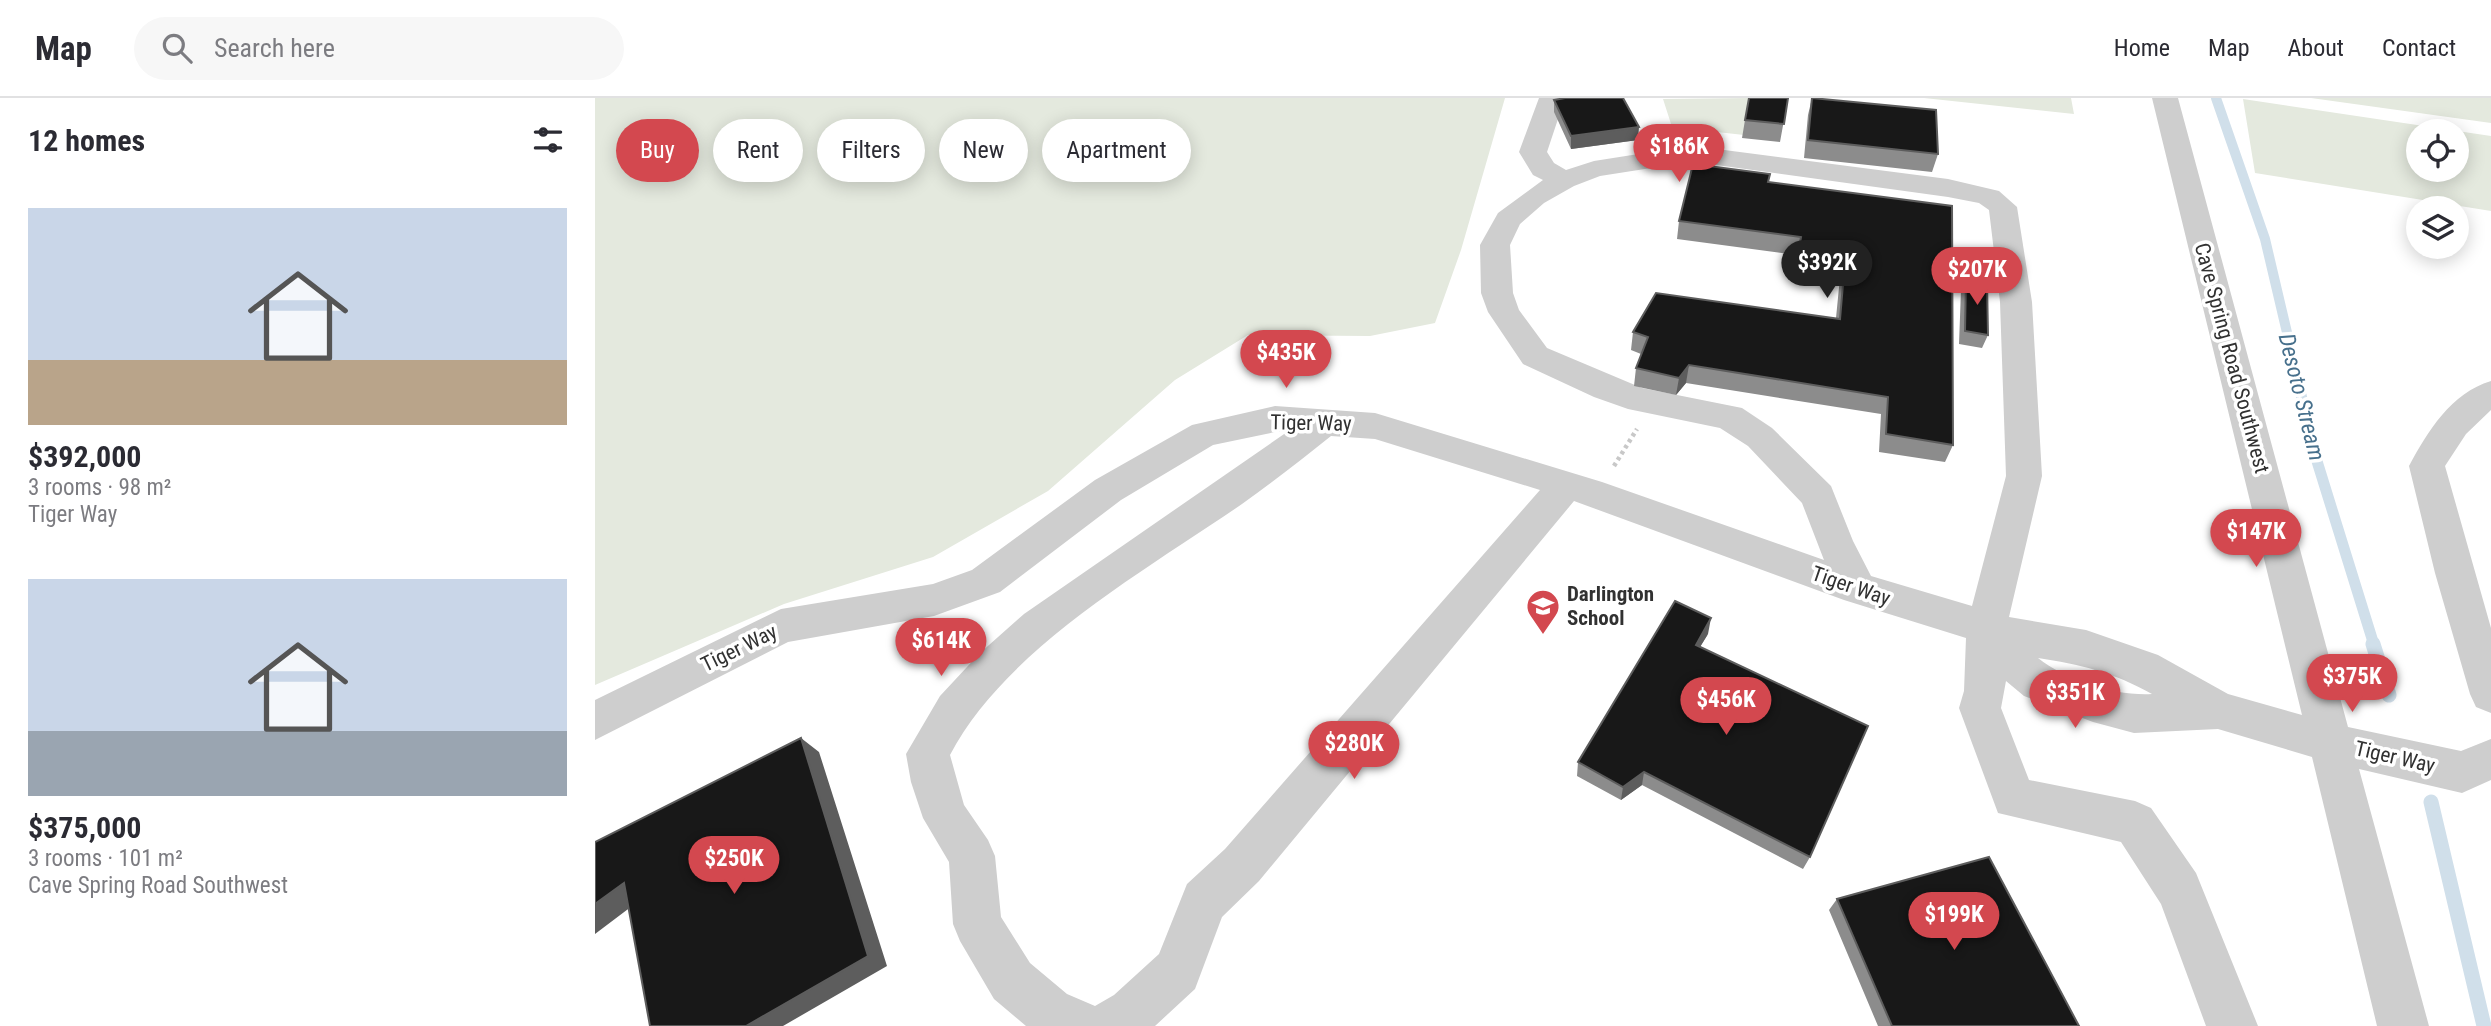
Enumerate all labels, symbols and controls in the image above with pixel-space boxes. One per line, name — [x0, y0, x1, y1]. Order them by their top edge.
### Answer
search box — [134, 17, 624, 80]
text: Map — [35, 29, 92, 68]
icon: search — [158, 29, 196, 67]
text: Search here — [214, 33, 335, 63]
text: Home — [2114, 34, 2170, 62]
text: Map — [2208, 34, 2250, 62]
text: About — [2288, 34, 2344, 62]
text: Contact — [2382, 34, 2456, 62]
chip: Buy — [616, 119, 699, 182]
chip: Rent — [713, 119, 803, 182]
chip: Filters — [817, 119, 925, 182]
chip: New — [939, 119, 1028, 182]
chip: Apartment — [1042, 119, 1191, 182]
map controls — [2406, 119, 2469, 259]
button: locate — [2406, 119, 2469, 182]
icon: filters — [529, 121, 567, 159]
text: 12 homes — [28, 123, 145, 158]
pin: $186K — [1630, 125, 1728, 184]
text: $186K — [1649, 133, 1709, 160]
button: layers — [2406, 196, 2469, 259]
pin: $392K — [1778, 240, 1876, 300]
street label: Cave Spring Road Southwest — [2190, 240, 2274, 476]
pin: $207K — [1928, 248, 2026, 307]
text: $392K — [1797, 249, 1857, 276]
icon: home — [235, 253, 361, 379]
text: $207K — [1947, 256, 2007, 283]
pin: $435K — [1237, 330, 1335, 390]
water label: Desoto Stream — [2273, 331, 2330, 463]
text: $435K — [1256, 339, 1316, 366]
street label: Tiger Way — [1270, 410, 1352, 436]
text: $392,000 — [28, 439, 141, 474]
text: 3 rooms · 98 m² — [28, 474, 171, 501]
text: Tiger Way — [28, 501, 117, 528]
pin: $147K — [2207, 510, 2305, 569]
text: $147K — [2226, 518, 2286, 545]
street label: Tiger Way — [1809, 561, 1894, 611]
place label: Darlington School — [1567, 582, 1654, 630]
school or university icon: Darlington School — [1524, 587, 1562, 636]
pin: $614K — [892, 618, 990, 678]
street label: Tiger Way — [697, 619, 781, 677]
icon: home — [235, 624, 361, 750]
text: $614K — [911, 627, 971, 654]
pin: $375K — [2303, 654, 2401, 714]
text: $375K — [2322, 663, 2382, 690]
pin: $351K — [2026, 670, 2124, 730]
pin: $456K — [1677, 678, 1775, 737]
text: $351K — [2045, 679, 2105, 706]
text: $456K — [1696, 686, 1756, 713]
pin: $280K — [1305, 722, 1403, 781]
text: $280K — [1324, 730, 1384, 757]
street label: Tiger Way — [2353, 736, 2438, 778]
text: $375,000 — [28, 810, 141, 845]
pin: $250K — [685, 836, 783, 896]
text: 3 rooms · 101 m² — [28, 845, 183, 872]
text: $250K — [704, 845, 764, 872]
text: Cave Spring Road Southwest — [28, 872, 288, 899]
pin: $199K — [1905, 892, 2003, 952]
text: $199K — [1924, 901, 1984, 928]

